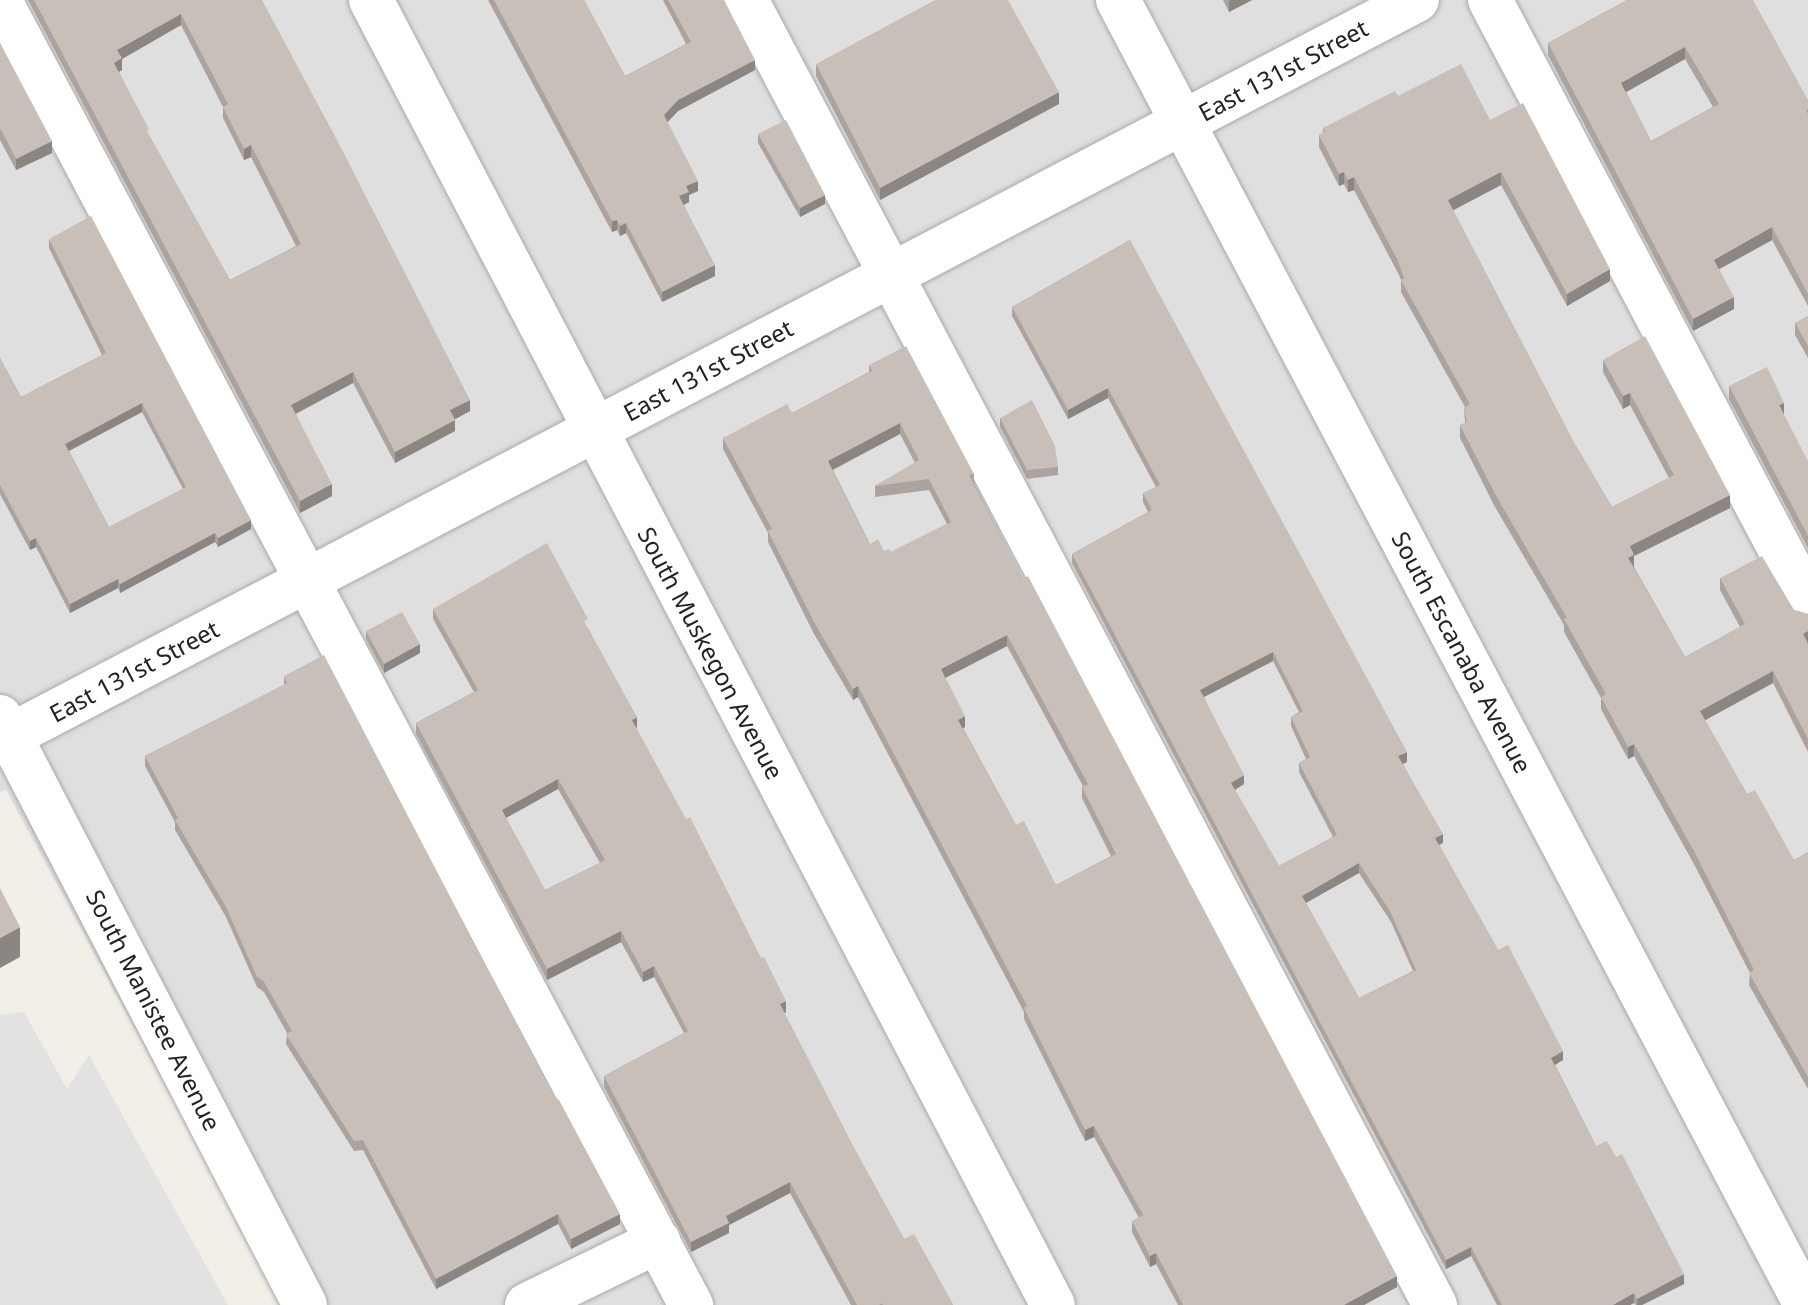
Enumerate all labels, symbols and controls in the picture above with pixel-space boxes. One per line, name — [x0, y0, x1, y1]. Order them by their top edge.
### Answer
street label: East 131st Street — [1193, 13, 1373, 127]
street label: East 131st Street — [618, 313, 798, 427]
street label: South Muskegon Avenue — [632, 522, 790, 784]
street label: South Escanaba Avenue — [1386, 526, 1538, 778]
street label: East 131st Street — [44, 614, 224, 728]
street label: South Manistee Avenue — [81, 885, 227, 1135]

